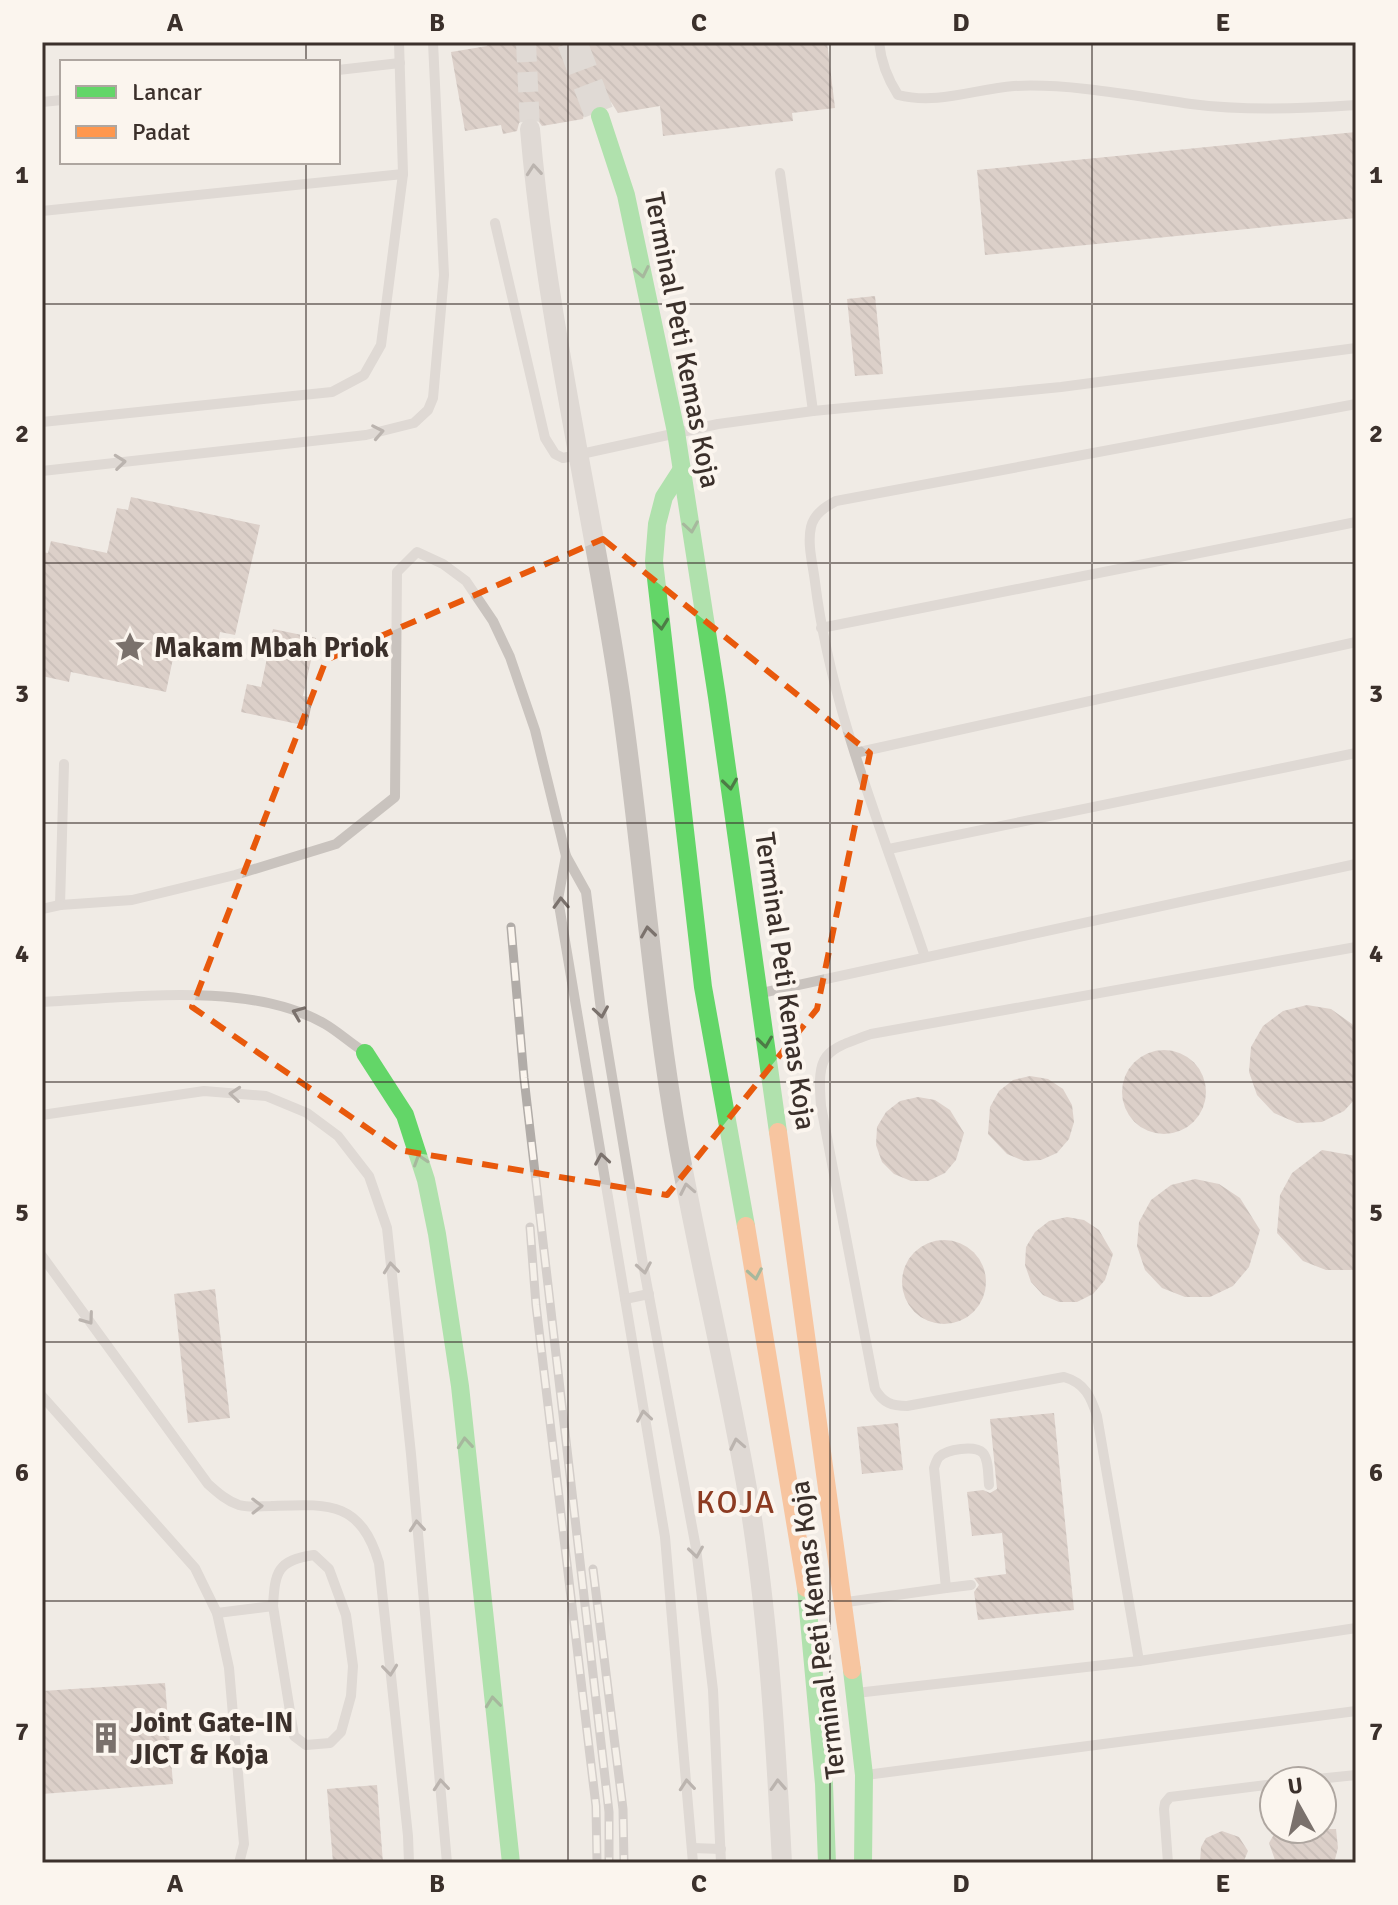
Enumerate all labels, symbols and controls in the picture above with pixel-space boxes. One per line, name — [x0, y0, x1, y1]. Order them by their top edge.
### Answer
text: A — [167, 7, 184, 39]
text: B — [429, 7, 445, 39]
text: C — [691, 7, 707, 39]
text: D — [952, 7, 970, 39]
text: E — [1216, 7, 1230, 39]
legend — [60, 60, 340, 164]
text: Lancar — [132, 77, 202, 107]
text: Padat — [132, 117, 190, 147]
text: 1 — [15, 159, 29, 191]
text: 1 — [1369, 159, 1383, 191]
one-way arrow — [525, 163, 542, 176]
street label: Terminal Peti Kemas Koja — [637, 190, 727, 491]
one-way arrow — [633, 264, 650, 278]
text: 2 — [15, 418, 29, 450]
text: 2 — [1369, 418, 1383, 450]
one-way arrow — [371, 425, 384, 442]
one-way arrow — [113, 454, 126, 471]
one-way arrow — [682, 520, 699, 534]
one-way arrow — [653, 618, 670, 631]
place icon: Makam Mbah Priok — [113, 630, 147, 664]
place label: Makam Mbah Priok — [154, 631, 389, 665]
text: 3 — [15, 678, 29, 710]
text: 3 — [1369, 678, 1383, 710]
one-way arrow — [721, 777, 738, 791]
street label: Terminal Peti Kemas Koja — [747, 830, 823, 1132]
one-way arrow — [552, 896, 569, 909]
one-way arrow — [640, 925, 657, 939]
text: 4 — [15, 938, 29, 970]
text: 4 — [1369, 938, 1383, 970]
one-way arrow — [592, 1005, 609, 1019]
one-way arrow — [292, 1006, 306, 1023]
one-way arrow — [756, 1035, 773, 1049]
one-way arrow — [228, 1085, 241, 1102]
one-way arrow — [413, 1153, 429, 1167]
one-way arrow — [594, 1153, 611, 1166]
one-way arrow — [679, 1182, 696, 1196]
text: 5 — [15, 1197, 29, 1229]
text: 5 — [1369, 1197, 1383, 1229]
one-way arrow — [382, 1261, 399, 1274]
one-way arrow — [635, 1262, 652, 1275]
one-way arrow — [745, 1267, 762, 1280]
one-way arrow — [78, 1311, 93, 1325]
one-way arrow — [637, 1409, 654, 1423]
one-way arrow — [457, 1437, 474, 1450]
one-way arrow — [729, 1438, 746, 1451]
text: 6 — [15, 1457, 29, 1489]
text: 6 — [1369, 1457, 1383, 1489]
street label: Terminal Peti Kemas Koja — [783, 1479, 853, 1781]
district label: KOJA — [696, 1483, 776, 1522]
one-way arrow — [251, 1497, 264, 1515]
one-way arrow — [409, 1519, 426, 1532]
one-way arrow — [687, 1545, 704, 1558]
one-way arrow — [382, 1664, 399, 1677]
one-way arrow — [484, 1695, 501, 1708]
place label: Joint Gate-IN JICT & Koja — [130, 1706, 294, 1772]
text: 7 — [15, 1716, 29, 1748]
text: 7 — [1369, 1716, 1383, 1748]
building icon: Joint Gate-IN JICT & Koja — [89, 1721, 123, 1755]
north arrow — [1258, 1765, 1338, 1845]
text: U — [1286, 1771, 1305, 1800]
one-way arrow — [432, 1778, 449, 1791]
one-way arrow — [678, 1778, 695, 1791]
one-way arrow — [769, 1778, 786, 1791]
text: A — [167, 1868, 184, 1900]
text: B — [429, 1868, 445, 1900]
text: C — [691, 1868, 707, 1900]
text: D — [952, 1868, 970, 1900]
text: E — [1216, 1868, 1230, 1900]

